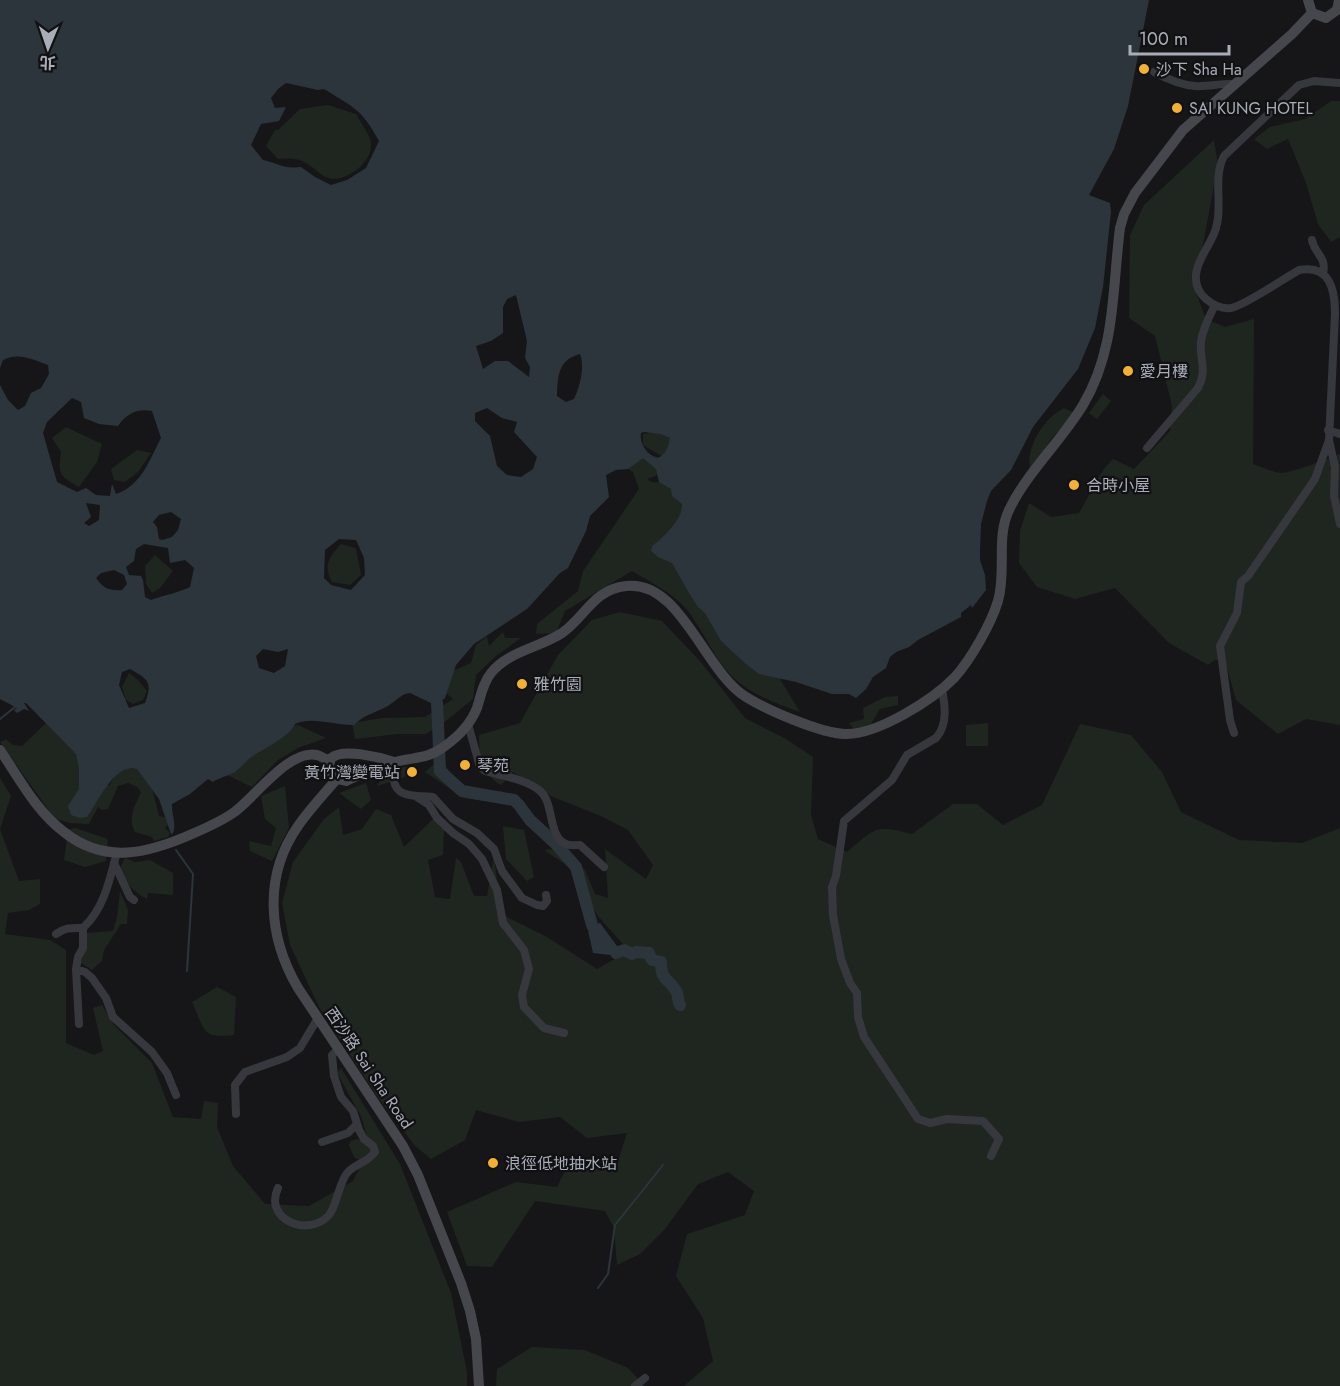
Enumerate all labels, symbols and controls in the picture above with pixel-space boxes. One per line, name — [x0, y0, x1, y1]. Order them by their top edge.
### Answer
north arrow — [18, 18, 78, 78]
scale bar — [1130, 18, 1229, 56]
text: 100 m — [1139, 26, 1188, 52]
text: 北 — [39, 51, 56, 74]
place label: 沙下 Sha Ha — [1156, 58, 1242, 81]
marker: 沙下 Sha Ha — [1137, 62, 1151, 76]
place label: SAI KUNG HOTEL — [1189, 97, 1314, 120]
marker: SAI KUNG HOTEL — [1170, 101, 1184, 115]
place label: 愛月樓 — [1140, 360, 1188, 383]
marker: 愛月樓 — [1121, 364, 1135, 378]
place label: 合時小屋 — [1086, 474, 1150, 497]
marker: 合時小屋 — [1067, 478, 1081, 492]
place label: 雅竹園 — [534, 673, 582, 696]
marker: 雅竹園 — [515, 677, 529, 691]
place label: 琴苑 — [477, 754, 509, 777]
marker: 琴苑 — [458, 758, 472, 772]
place label: 黃竹灣變電站 — [304, 761, 400, 784]
marker: 黃竹灣變電站 — [405, 765, 419, 779]
street label: 西沙路 Sai Sha Road — [320, 1003, 418, 1133]
place label: 浪徑低地抽水站 — [505, 1152, 617, 1175]
marker: 浪徑低地抽水站 — [486, 1156, 500, 1170]

